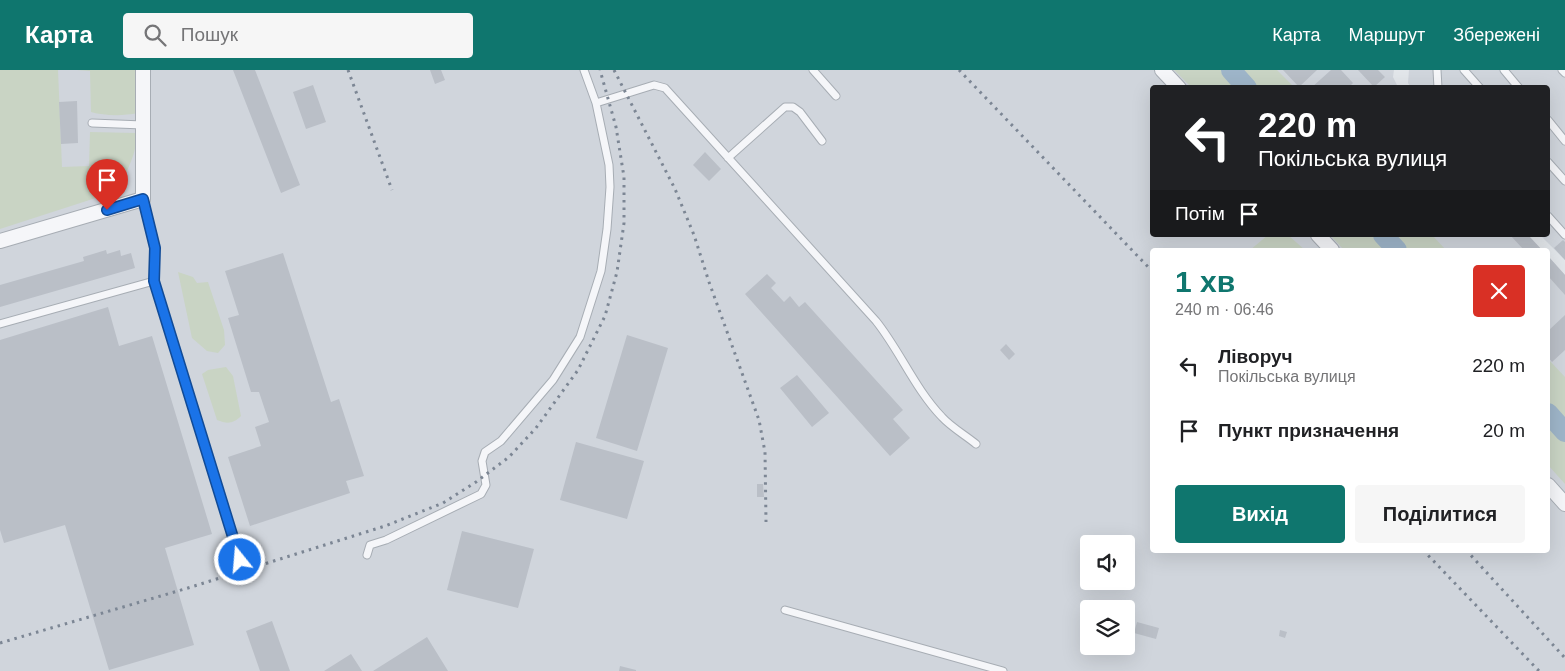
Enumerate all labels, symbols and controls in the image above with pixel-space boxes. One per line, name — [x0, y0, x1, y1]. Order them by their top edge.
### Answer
search box — [123, 13, 473, 58]
text: Карта — [25, 21, 93, 48]
icon: search — [141, 21, 169, 49]
text: Пошук — [181, 24, 238, 45]
text: Карта — [1272, 25, 1320, 45]
text: Маршрут — [1348, 25, 1425, 45]
text: Збережені — [1453, 25, 1540, 45]
icon: left — [1175, 105, 1240, 170]
text: 220 m — [1258, 105, 1357, 144]
text: Покільська вулиця — [1258, 146, 1447, 171]
pin — [86, 159, 128, 210]
icon: arrive — [93, 166, 121, 194]
icon: arrive — [1235, 200, 1263, 228]
text: Потім — [1175, 203, 1225, 224]
text: 1 хв — [1175, 265, 1235, 298]
button: close — [1473, 265, 1525, 317]
text: 240 m · 06:46 — [1175, 301, 1274, 318]
text: Ліворуч — [1218, 346, 1293, 367]
icon: left — [1175, 352, 1203, 380]
text: 220 m — [1472, 355, 1525, 376]
text: Покільська вулиця — [1218, 368, 1356, 385]
icon: arrive — [1175, 417, 1203, 445]
text: Пункт призначення — [1218, 420, 1399, 441]
text: 20 m — [1483, 420, 1525, 441]
button: Вихід — [1175, 485, 1345, 543]
button: Поділитися — [1355, 485, 1525, 543]
position arrow — [213, 533, 265, 585]
map controls — [1080, 535, 1135, 655]
button: sound — [1080, 535, 1135, 590]
button: layers — [1080, 600, 1135, 655]

